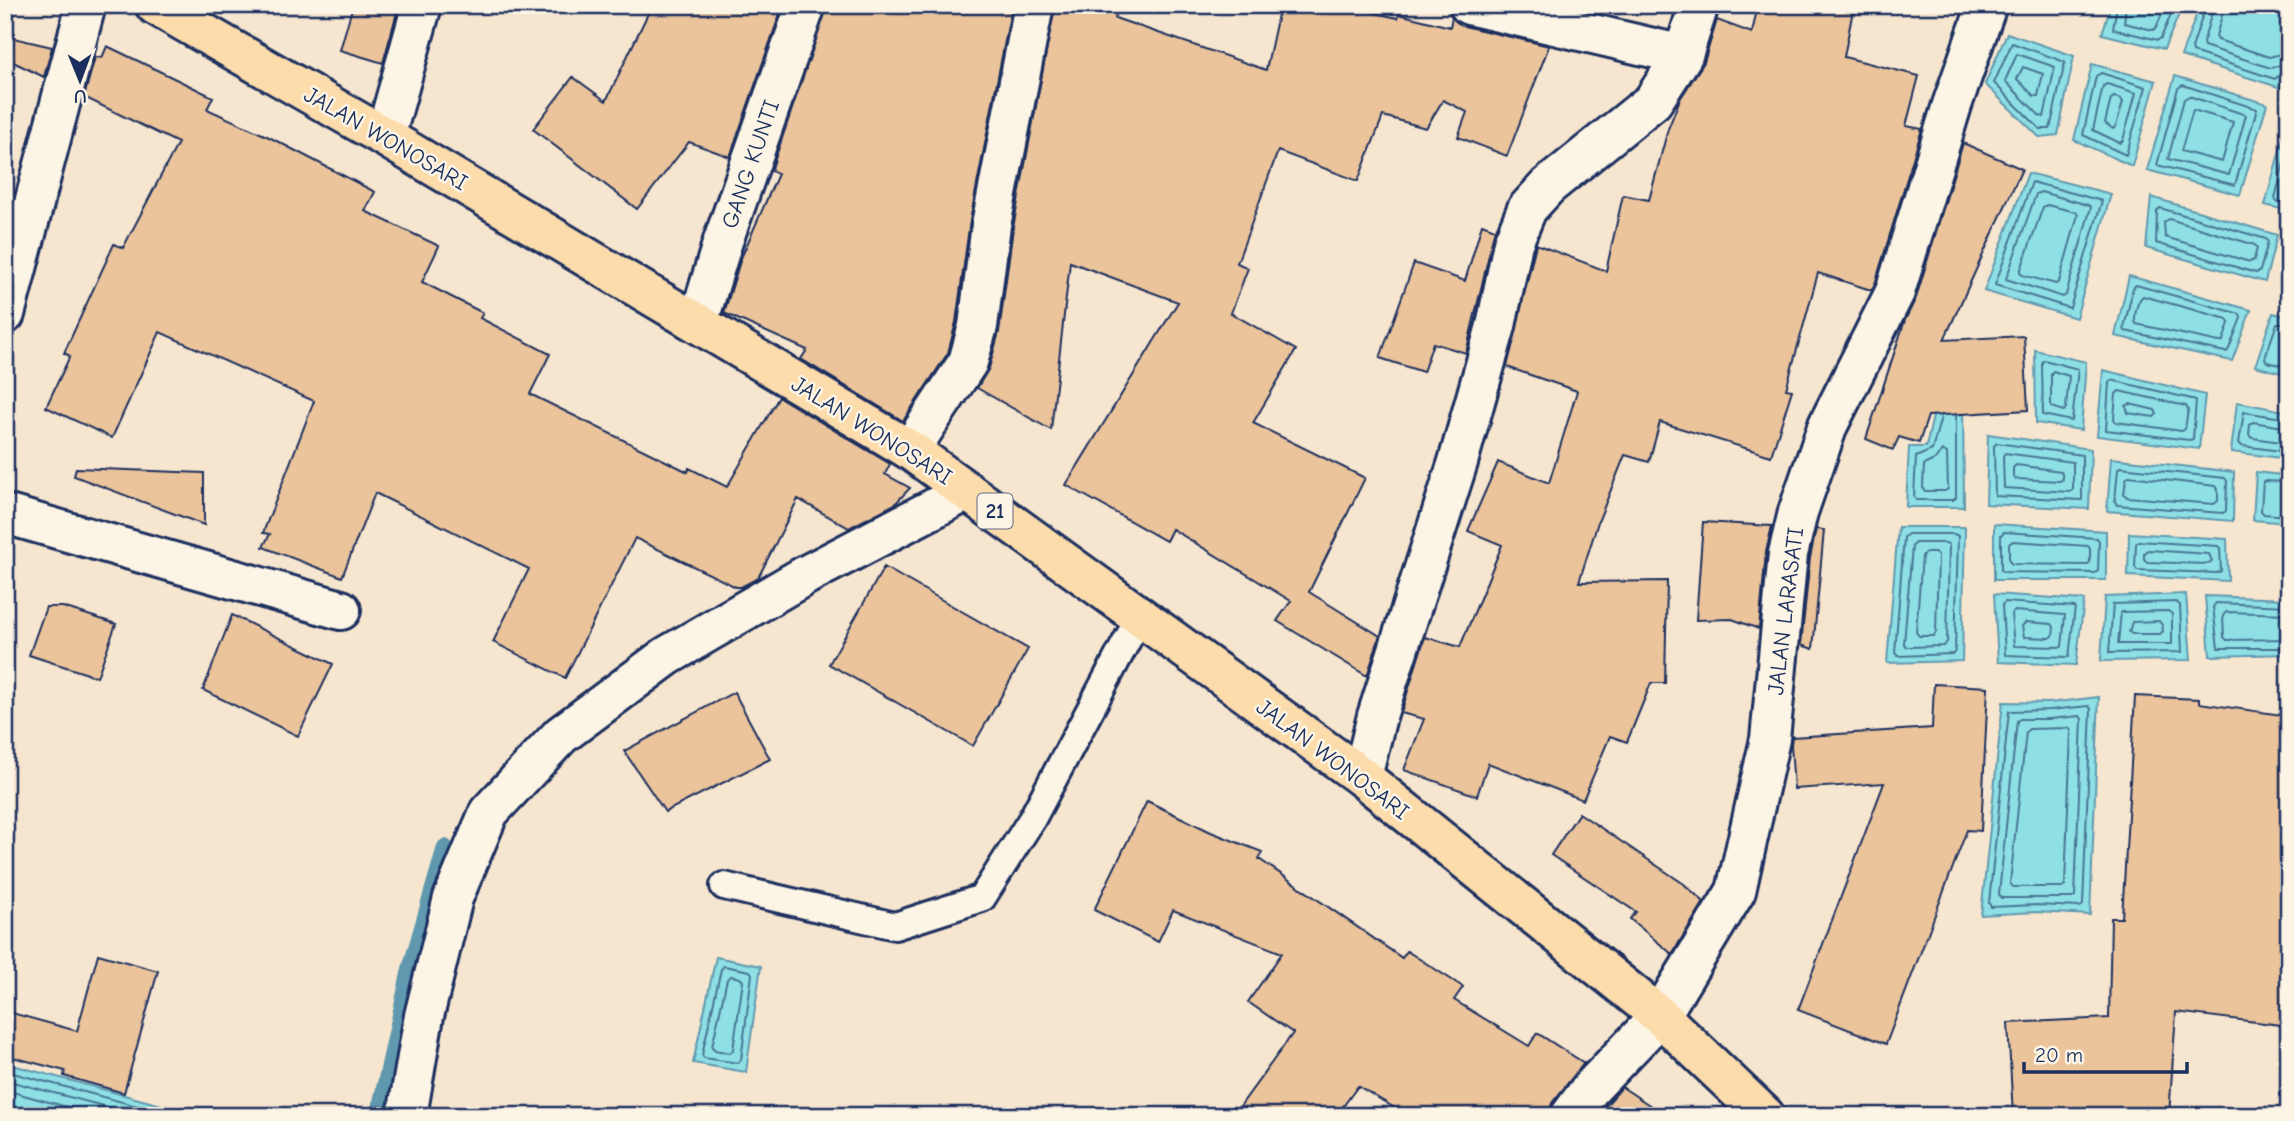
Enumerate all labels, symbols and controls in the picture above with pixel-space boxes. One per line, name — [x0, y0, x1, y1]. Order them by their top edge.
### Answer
north arrow — [46, 46, 116, 116]
street label: JALAN WONOSARI — [299, 81, 472, 196]
text: U — [74, 85, 87, 107]
street label: GANG KUNTI — [716, 96, 785, 232]
street label: JALAN WONOSARI — [787, 370, 957, 491]
road number: 21 — [978, 494, 1012, 528]
street label: JALAN LARASATI — [1762, 526, 1809, 696]
street label: JALAN WONOSARI — [1251, 693, 1414, 826]
scale bar — [2024, 1030, 2187, 1074]
text: 20 m — [2035, 1043, 2083, 1067]

